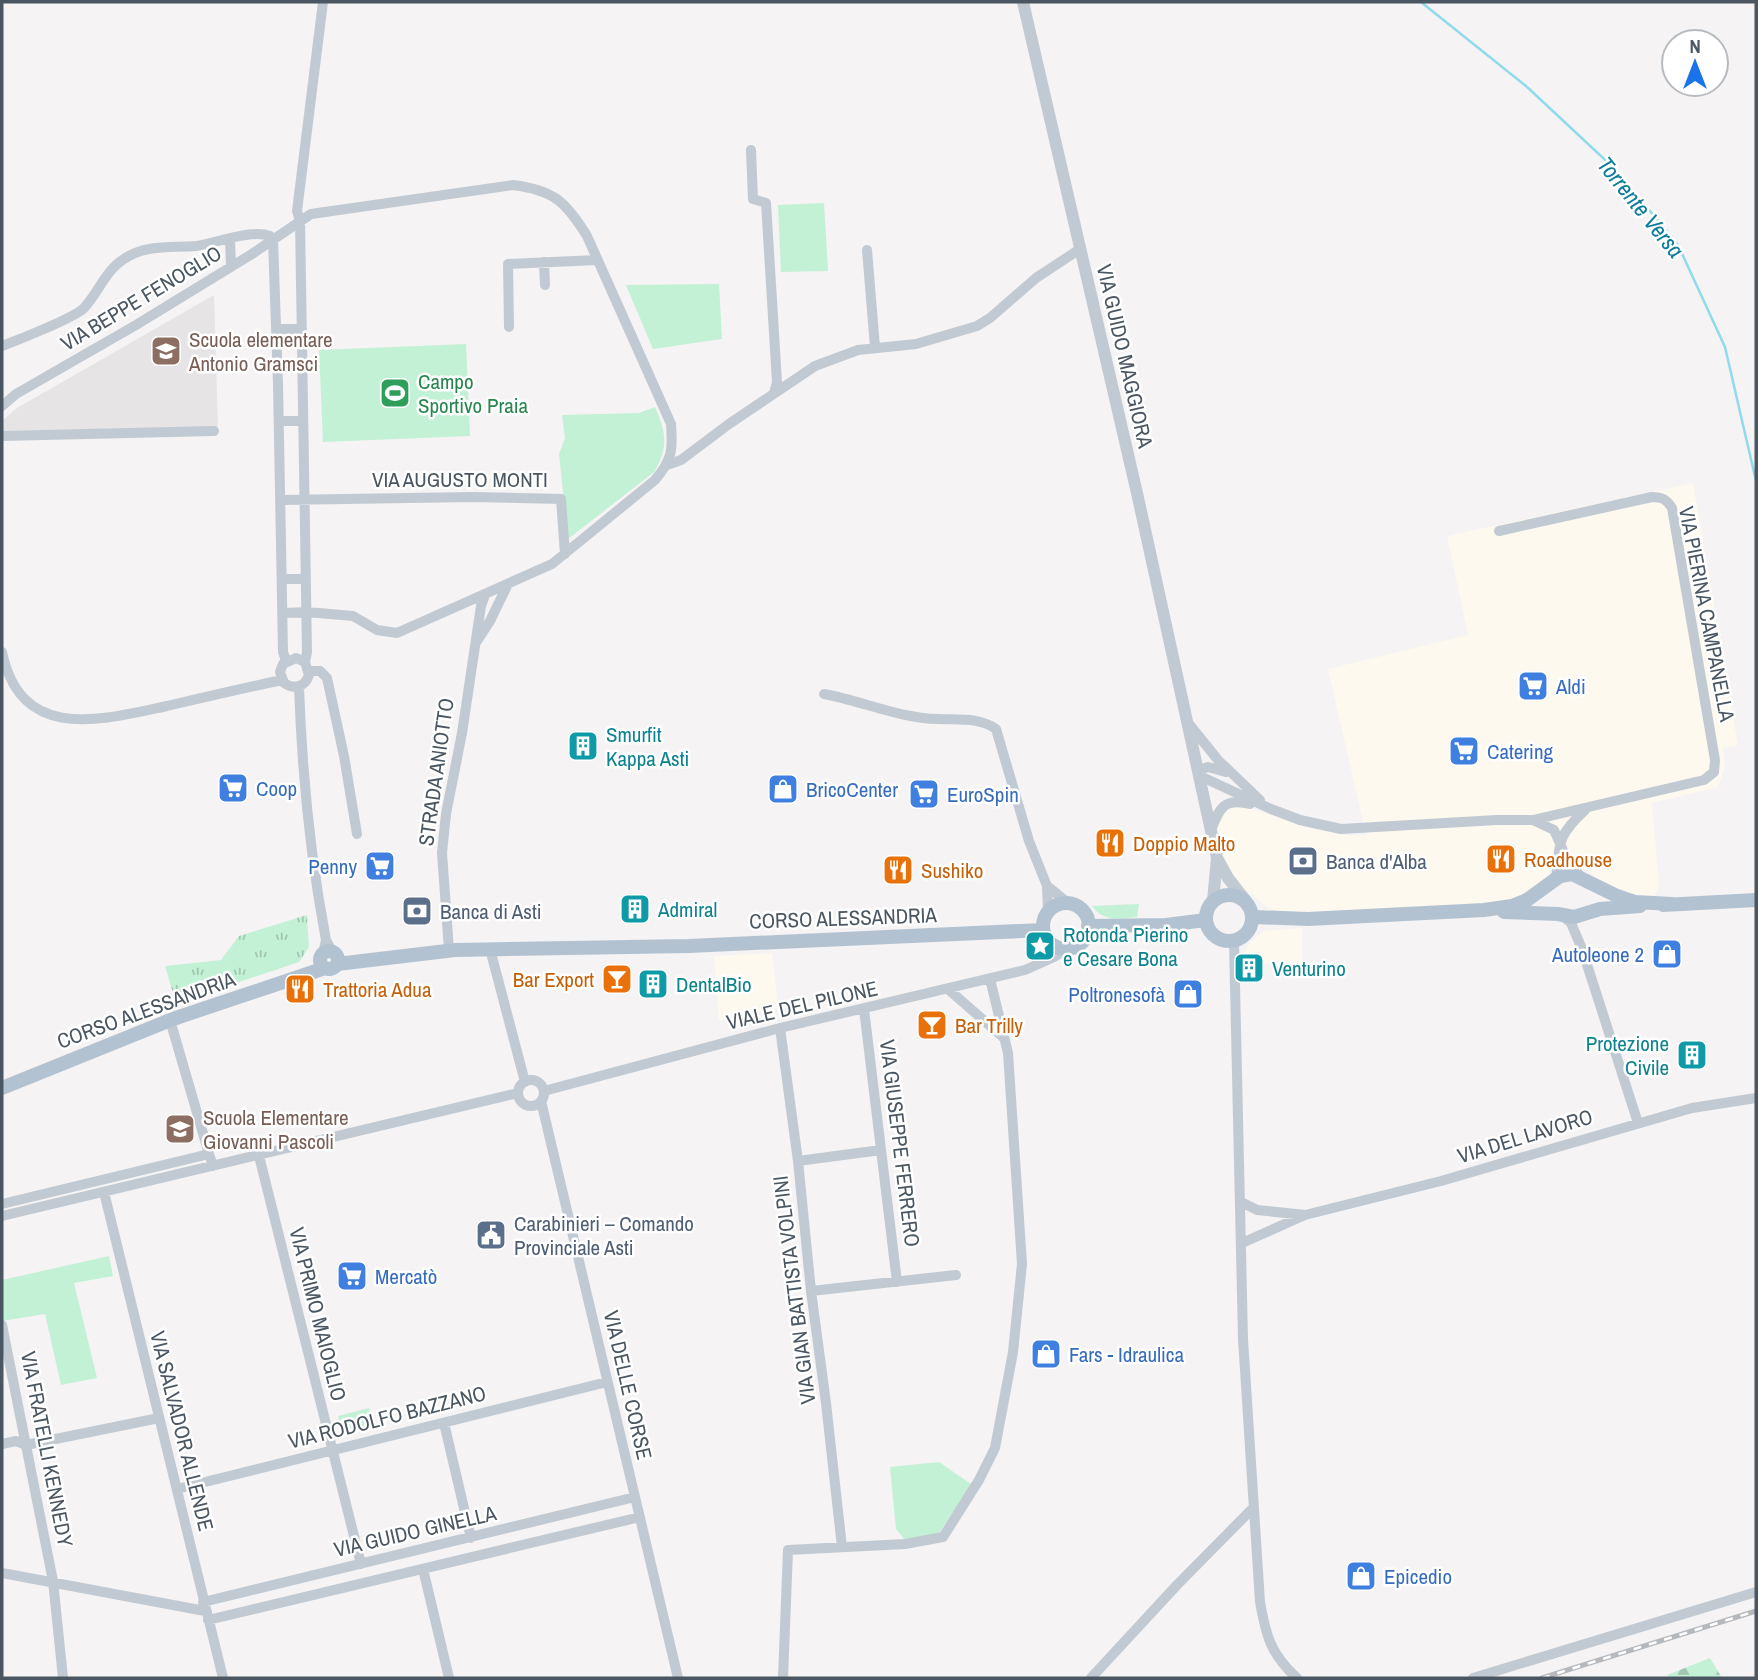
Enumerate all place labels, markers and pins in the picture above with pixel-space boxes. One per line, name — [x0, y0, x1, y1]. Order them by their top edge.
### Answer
place label: Scuola elementare Antonio Gramsci — [188, 325, 333, 378]
school or university icon: Scuola elementare Antonio Gramsci — [149, 334, 183, 368]
place label: Campo Sportivo Praia — [418, 367, 529, 420]
sports icon: Campo Sportivo Praia — [378, 376, 412, 410]
supermarket icon: Aldi — [1516, 669, 1550, 703]
place label: Aldi — [1555, 672, 1586, 701]
place label: Smurfit Kappa Asti — [606, 720, 689, 773]
building icon: Smurfit Kappa Asti — [566, 729, 600, 763]
supermarket icon: Catering — [1447, 734, 1481, 768]
place label: Catering — [1487, 737, 1553, 766]
supermarket icon: Coop — [216, 771, 250, 805]
shop icon: BricoCenter — [766, 772, 800, 806]
place label: Coop — [256, 774, 297, 803]
place label: BricoCenter — [806, 775, 898, 804]
supermarket icon: EuroSpin — [907, 777, 941, 811]
place label: EuroSpin — [947, 780, 1019, 809]
restaurant icon: Doppio Malto — [1093, 826, 1127, 860]
place label: Doppio Malto — [1133, 829, 1235, 858]
restaurant icon: Roadhouse — [1484, 842, 1518, 876]
bank icon: Banca d'Alba — [1286, 844, 1320, 878]
place label: Roadhouse — [1524, 845, 1612, 874]
place label: Banca d'Alba — [1326, 847, 1427, 876]
supermarket icon: Penny — [363, 849, 397, 883]
place label: Penny — [308, 852, 357, 881]
restaurant icon: Sushiko — [881, 853, 915, 887]
place label: Sushiko — [921, 856, 983, 885]
building icon: Admiral — [618, 892, 652, 926]
bank icon: Banca di Asti — [400, 894, 434, 928]
place label: Admiral — [657, 895, 717, 924]
place label: Banca di Asti — [440, 897, 542, 926]
place label: Rotonda Pierino e Cesare Bona — [1063, 920, 1188, 973]
place icon: Rotonda Pierino e Cesare Bona — [1023, 929, 1057, 963]
shop icon: Autoleone 2 — [1650, 937, 1684, 971]
place label: Autoleone 2 — [1551, 940, 1644, 969]
building icon: Venturino — [1232, 951, 1266, 985]
place label: Venturino — [1272, 954, 1346, 983]
bar icon: Bar Export — [600, 962, 634, 996]
place label: Bar Export — [513, 965, 594, 994]
building icon: DentalBio — [636, 967, 670, 1001]
place label: DentalBio — [676, 970, 752, 999]
restaurant icon: Trattoria Adua — [283, 972, 317, 1006]
place label: Trattoria Adua — [323, 975, 432, 1004]
shop icon: Poltronesofà — [1171, 977, 1205, 1011]
place label: Poltronesofà — [1068, 980, 1165, 1009]
bar icon: Bar Trilly — [915, 1008, 949, 1042]
place label: Bar Trilly — [955, 1011, 1023, 1040]
place label: Protezione Civile — [1586, 1029, 1669, 1082]
building icon: Protezione Civile — [1675, 1038, 1709, 1072]
place label: Scuola Elementare Giovanni Pascoli — [203, 1103, 349, 1156]
school or university icon: Scuola Elementare Giovanni Pascoli — [163, 1112, 197, 1146]
place label: Carabinieri – Comando Provinciale Asti — [514, 1209, 694, 1262]
public building icon: Carabinieri – Comando Provinciale Asti — [474, 1218, 508, 1252]
supermarket icon: Mercatò — [335, 1259, 369, 1293]
place label: Mercatò — [375, 1262, 437, 1291]
shop icon: Fars - Idraulica — [1029, 1337, 1063, 1371]
place label: Fars - Idraulica — [1069, 1340, 1184, 1369]
shop icon: Epicedio — [1344, 1559, 1378, 1593]
place label: Epicedio — [1384, 1562, 1452, 1591]

